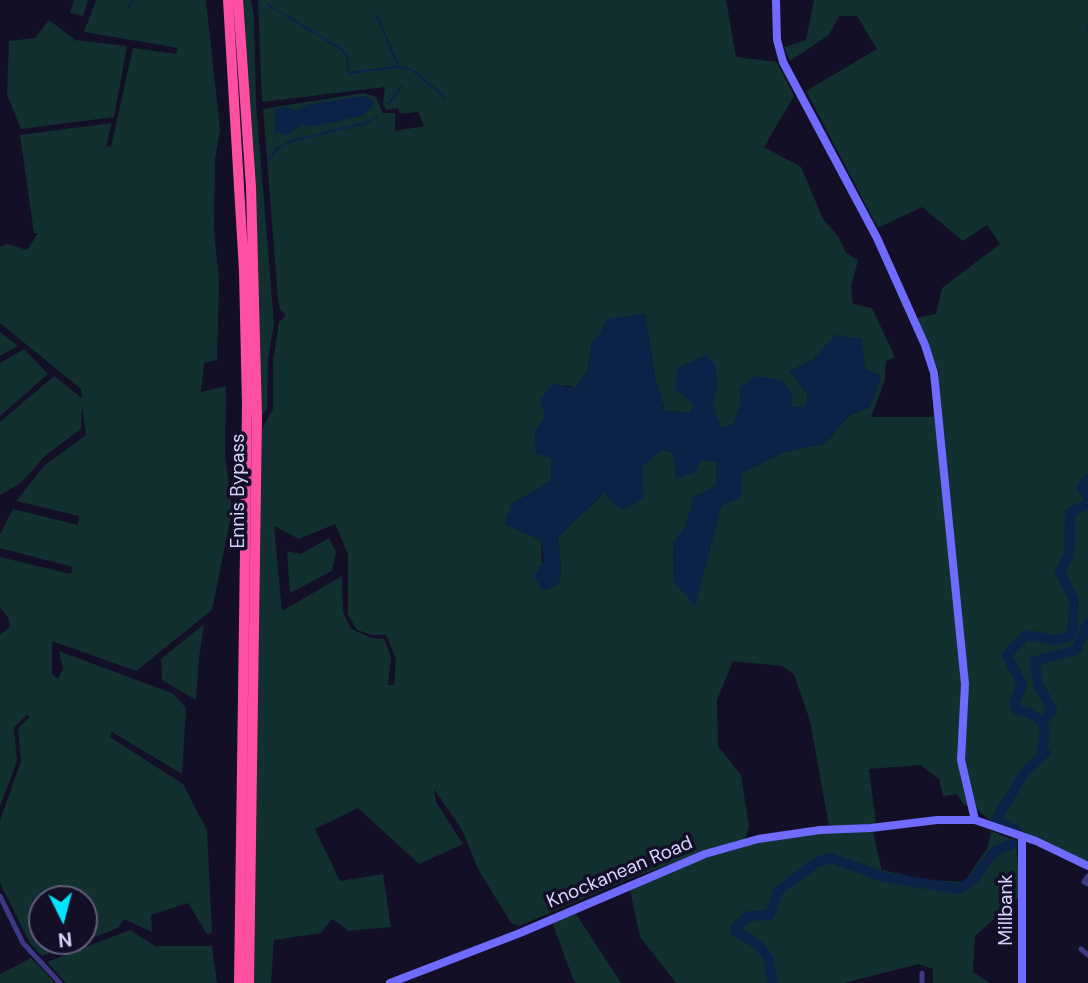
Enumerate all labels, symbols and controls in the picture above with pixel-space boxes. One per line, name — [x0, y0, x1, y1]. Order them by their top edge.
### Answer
street label: Ennis Bypass — [228, 433, 250, 549]
street label: Knockanean Road — [544, 832, 696, 914]
street label: Millbank — [996, 874, 1018, 946]
north arrow — [28, 885, 98, 955]
text: N — [57, 926, 73, 953]

